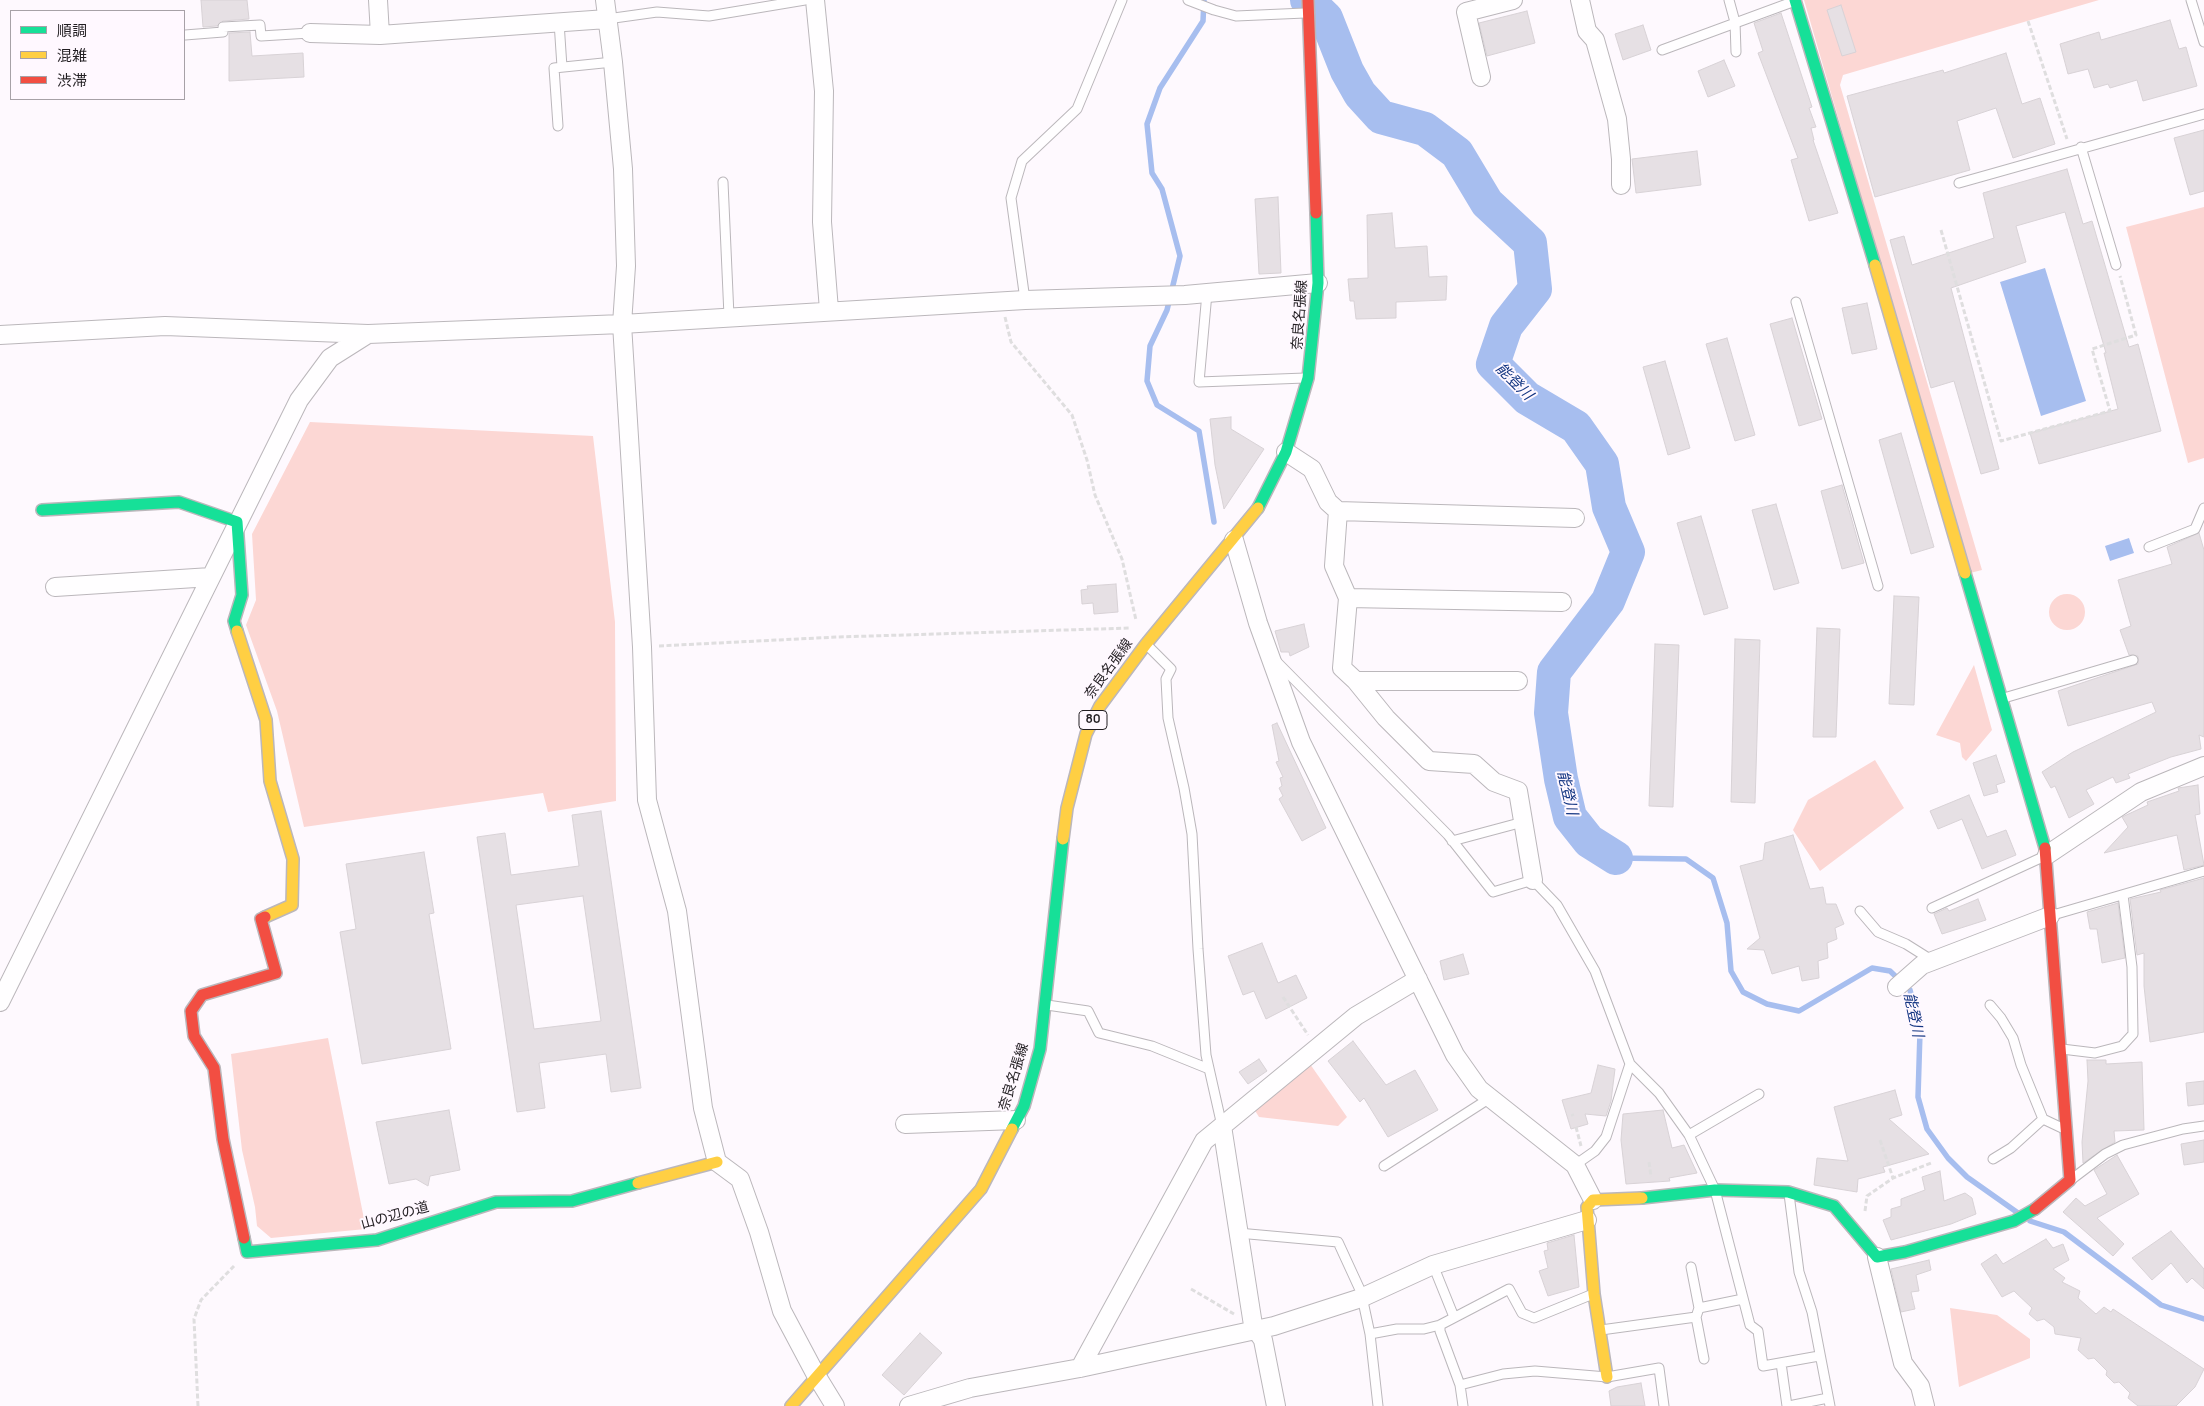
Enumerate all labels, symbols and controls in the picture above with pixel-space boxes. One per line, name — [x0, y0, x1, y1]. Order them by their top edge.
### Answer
legend — [10, 10, 185, 100]
text: 順調 — [57, 20, 87, 41]
text: 混雑 — [57, 45, 87, 66]
text: 渋滞 — [57, 70, 87, 91]
street label: 奈良名張線 — [1289, 279, 1311, 351]
water label: 能登川 — [1492, 360, 1536, 404]
street label: 奈良名張線 — [1082, 636, 1136, 702]
road number: 80 — [1079, 710, 1107, 730]
water label: 能登川 — [1553, 769, 1581, 817]
water label: 能登川 — [1900, 991, 1926, 1039]
street label: 奈良名張線 — [996, 1041, 1032, 1113]
street label: 山の辺の道 — [359, 1199, 431, 1233]

